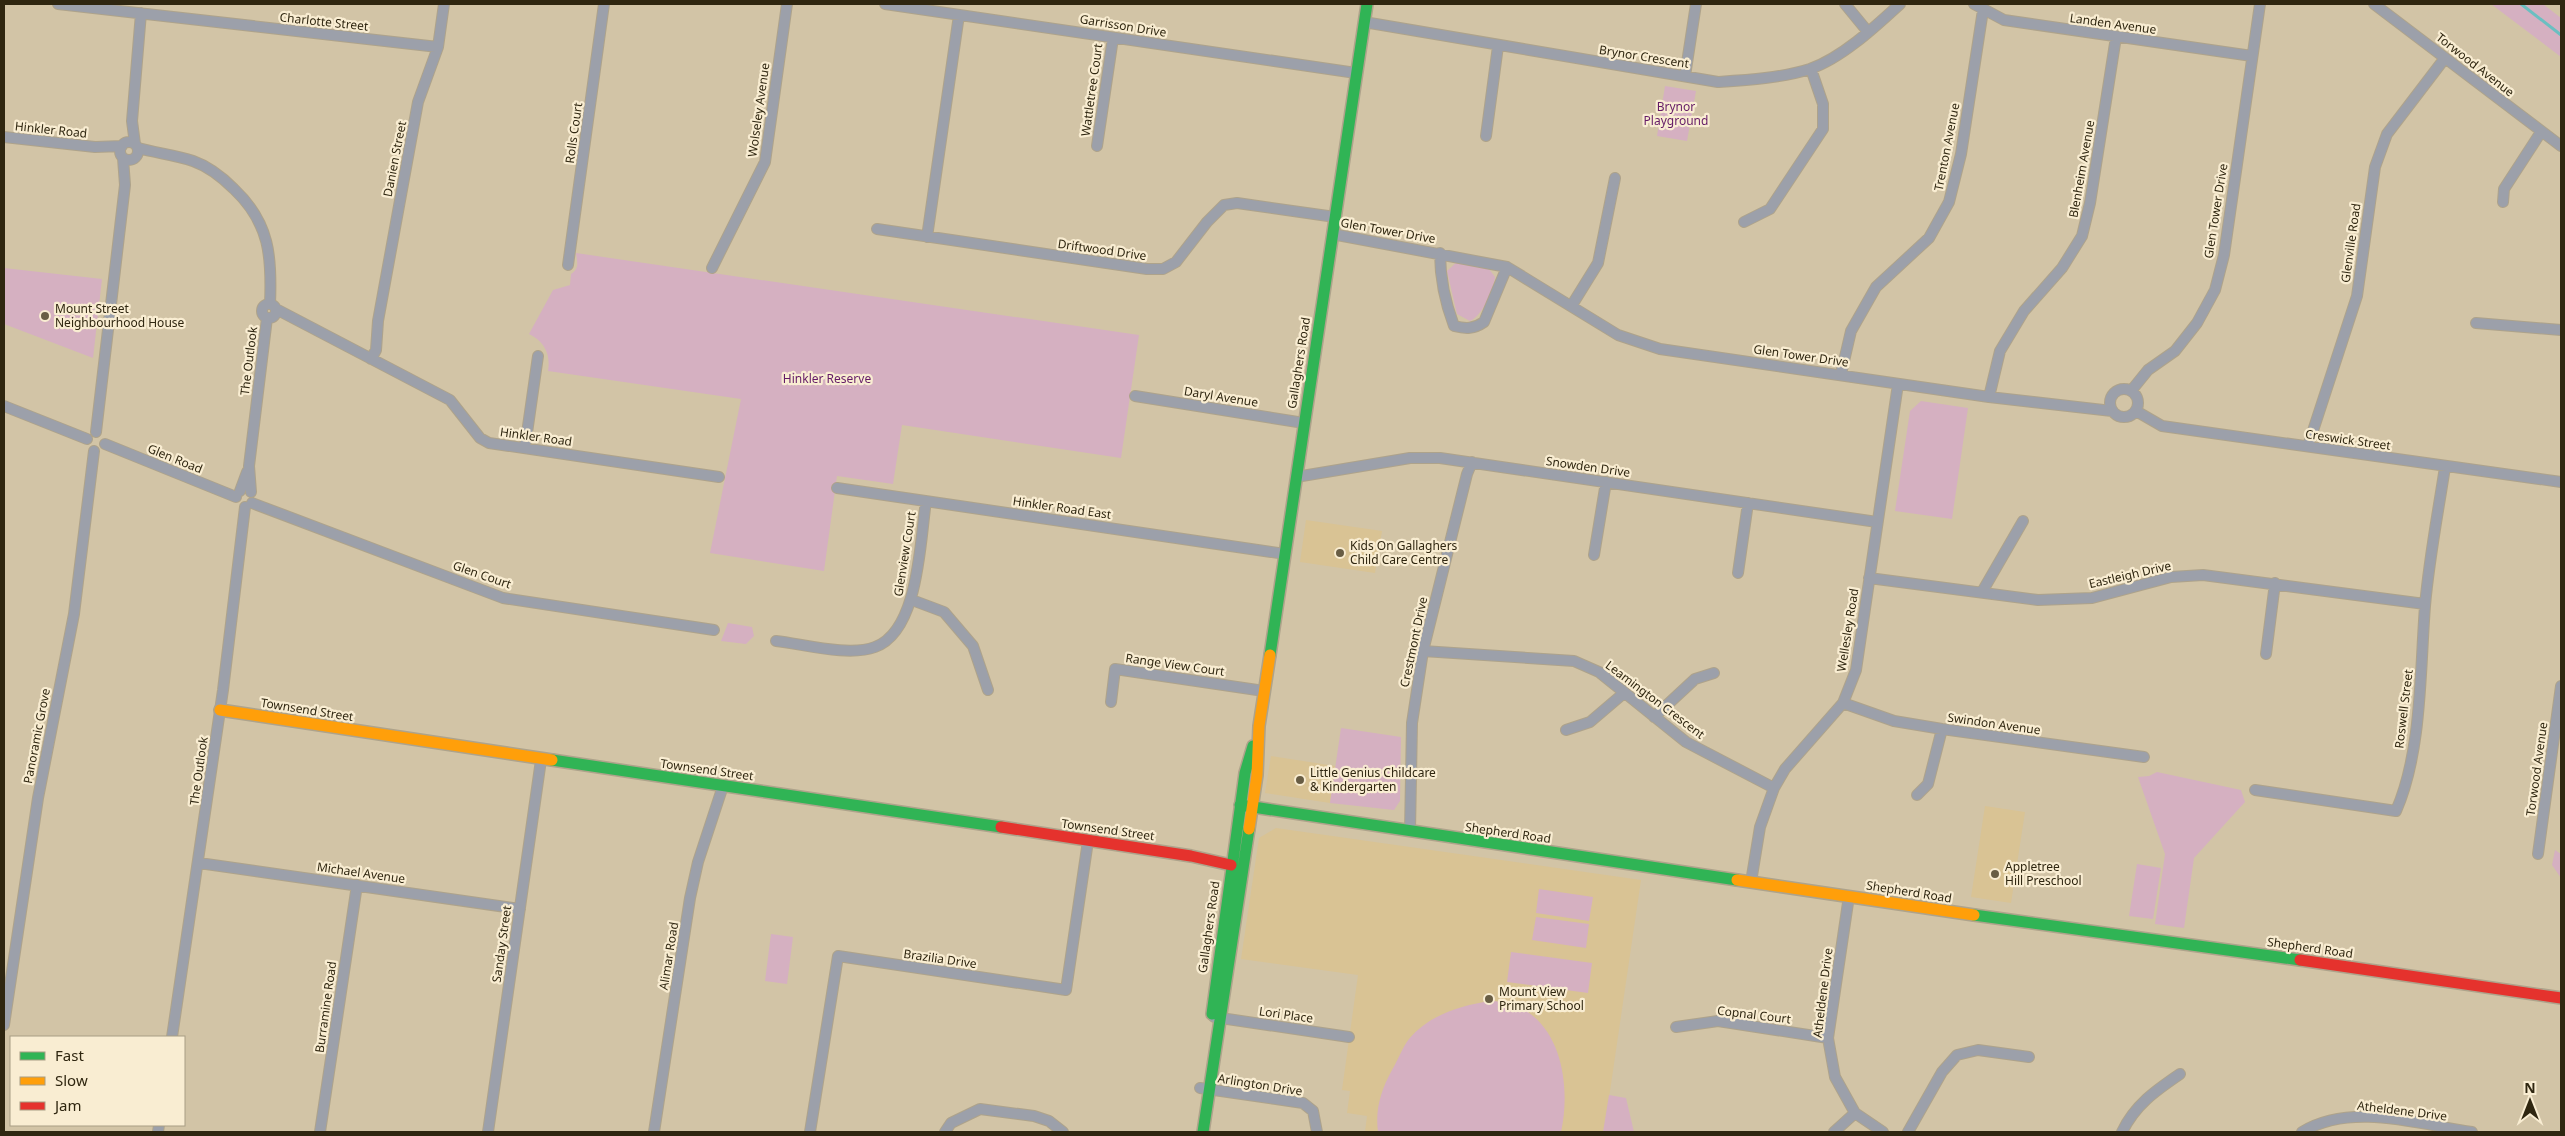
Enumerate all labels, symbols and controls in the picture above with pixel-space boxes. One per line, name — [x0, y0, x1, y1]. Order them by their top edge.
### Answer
street label: Charlotte Street — [279, 8, 370, 35]
street label: Landen Avenue — [2069, 9, 2158, 38]
street label: Garrisson Drive — [1079, 10, 1168, 41]
street label: Torwood Avenue — [2433, 29, 2518, 101]
street label: Brynor Crescent — [1598, 41, 1691, 72]
street label: Wattletree Court — [1077, 42, 1107, 137]
street label: Wolseley Avenue — [743, 62, 774, 158]
park label: Brynor Playground — [1644, 98, 1708, 129]
street label: Rolls Court — [561, 101, 586, 164]
street label: Trenton Avenue — [1930, 101, 1963, 192]
street label: Hinkler Road — [14, 117, 88, 142]
street label: Danien Street — [379, 119, 410, 198]
street label: Blenheim Avenue — [2065, 119, 2098, 219]
street label: Glen Tower Drive — [2200, 162, 2231, 260]
street label: Glenville Road — [2337, 202, 2364, 284]
street label: Glen Tower Drive — [1339, 214, 1437, 247]
street label: Driftwood Drive — [1057, 235, 1148, 264]
place label: Mount Street Neighbourhood House — [55, 300, 185, 331]
marker: Mount Street Neighbourhood House — [39, 310, 51, 322]
street label: Gallaghers Road — [1283, 316, 1314, 410]
street label: The Outlook — [236, 325, 261, 396]
street label: Glen Tower Drive — [1752, 340, 1850, 371]
park label: Hinkler Reserve — [783, 370, 871, 387]
street label: Daryl Avenue — [1183, 382, 1260, 411]
street label: Hinkler Road — [499, 423, 573, 450]
street label: Creswick Street — [2304, 425, 2393, 454]
street label: Glen Road — [145, 440, 205, 477]
street label: Snowden Drive — [1545, 452, 1631, 481]
street label: Hinkler Road East — [1012, 492, 1113, 523]
street label: Glenview Court — [889, 510, 920, 598]
place label: Kids On Gallaghers Child Care Centre — [1350, 537, 1458, 568]
marker: Kids On Gallaghers Child Care Centre — [1334, 547, 1346, 559]
street label: Glen Court — [451, 557, 514, 593]
street label: Eastleigh Drive — [2087, 557, 2173, 592]
street label: Wellesley Road — [1833, 587, 1862, 673]
street label: Crestmont Drive — [1396, 595, 1431, 689]
street label: Range View Court — [1124, 649, 1226, 680]
street label: Leamington Crescent — [1602, 657, 1709, 743]
street label: Roswell Street — [2390, 668, 2417, 749]
street label: Panoramic Grove — [19, 687, 54, 785]
street label: Townsend Street — [260, 694, 355, 725]
street label: Swindon Avenue — [1946, 709, 2042, 738]
street label: Torwood Avenue — [2522, 721, 2552, 817]
street label: The Outlook — [185, 735, 212, 806]
street label: Townsend Street — [660, 755, 755, 785]
place label: Little Genius Childcare & Kindergarten — [1310, 764, 1436, 795]
marker: Little Genius Childcare & Kindergarten — [1294, 774, 1306, 786]
street label: Townsend Street — [1061, 815, 1156, 845]
street label: Shepherd Road — [1464, 818, 1552, 847]
street label: Michael Avenue — [316, 858, 407, 887]
place label: Appletree Hill Preschool — [2005, 858, 2082, 889]
marker: Appletree Hill Preschool — [1989, 868, 2001, 880]
street label: Shepherd Road — [1865, 876, 1953, 907]
street label: Gallaghers Road — [1194, 880, 1223, 974]
street label: Sanday Street — [488, 904, 515, 984]
street label: Alimar Road — [655, 921, 682, 991]
street label: Shepherd Road — [2266, 933, 2354, 962]
street label: Brazilia Drive — [902, 945, 978, 972]
street label: Atheldene Drive — [1809, 947, 1836, 1039]
street label: Burramine Road — [311, 960, 340, 1054]
place label: Mount View Primary School — [1499, 983, 1584, 1014]
marker: Mount View Primary School — [1483, 993, 1495, 1005]
street label: Lori Place — [1258, 1002, 1314, 1027]
street label: Copnal Court — [1716, 1002, 1793, 1028]
legend — [10, 1036, 185, 1126]
text: Fast — [55, 1045, 84, 1065]
street label: Arlington Drive — [1217, 1069, 1304, 1100]
text: Slow — [55, 1070, 88, 1090]
north arrow — [2505, 1076, 2555, 1126]
text: N — [2524, 1078, 2536, 1097]
text: Jam — [53, 1095, 82, 1115]
street label: Atheldene Drive — [2356, 1097, 2448, 1124]

